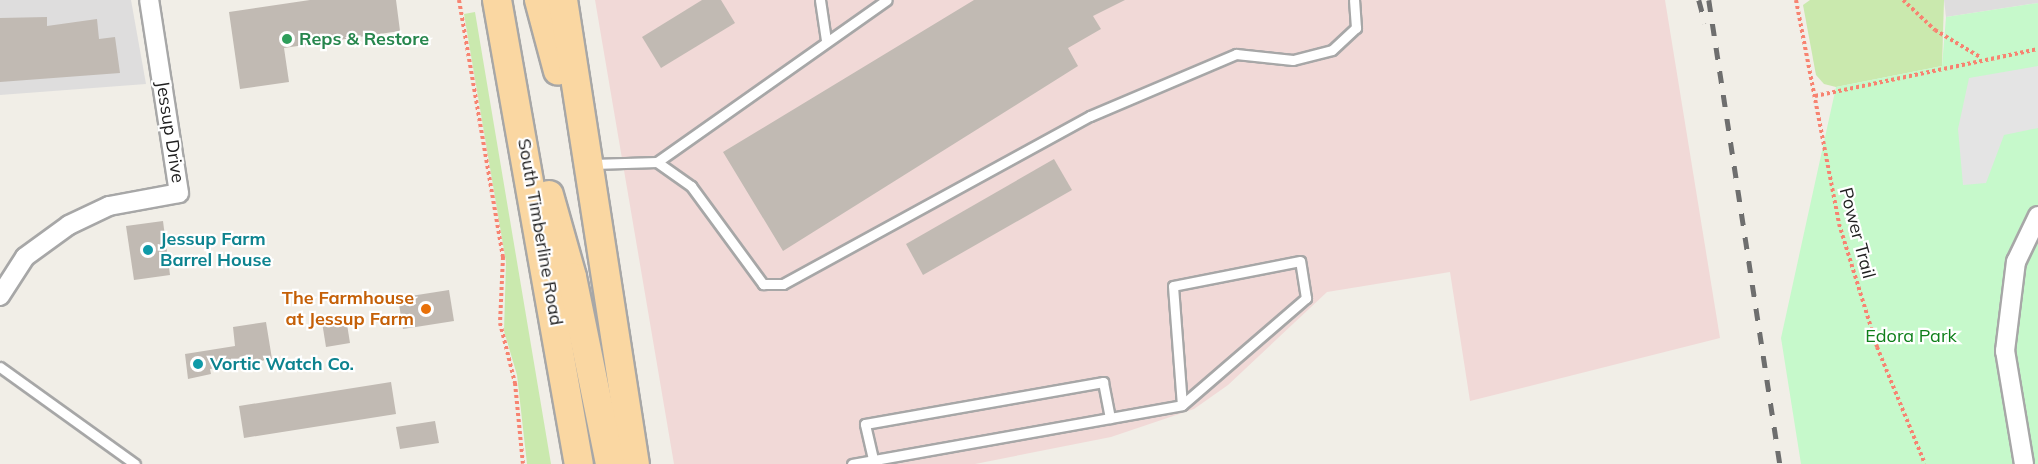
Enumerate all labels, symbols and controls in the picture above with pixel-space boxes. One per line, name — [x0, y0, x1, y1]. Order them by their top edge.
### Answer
place label: Reps & Restore — [299, 28, 429, 50]
marker: Reps & Restore — [280, 32, 294, 46]
street label: Jessup Drive — [151, 79, 189, 185]
street label: South Timberline Road — [513, 137, 567, 327]
street label: Power Trail — [1834, 185, 1880, 281]
place label: Jessup Farm Barrel House — [160, 229, 271, 272]
marker: Jessup Farm Barrel House — [141, 243, 155, 257]
place label: The Farmhouse at Jessup Farm — [282, 288, 414, 330]
marker: The Farmhouse at Jessup Farm — [419, 302, 433, 316]
park label: Edora Park — [1865, 325, 1957, 347]
place label: Vortic Watch Co. — [210, 353, 354, 375]
marker: Vortic Watch Co. — [191, 357, 205, 371]

